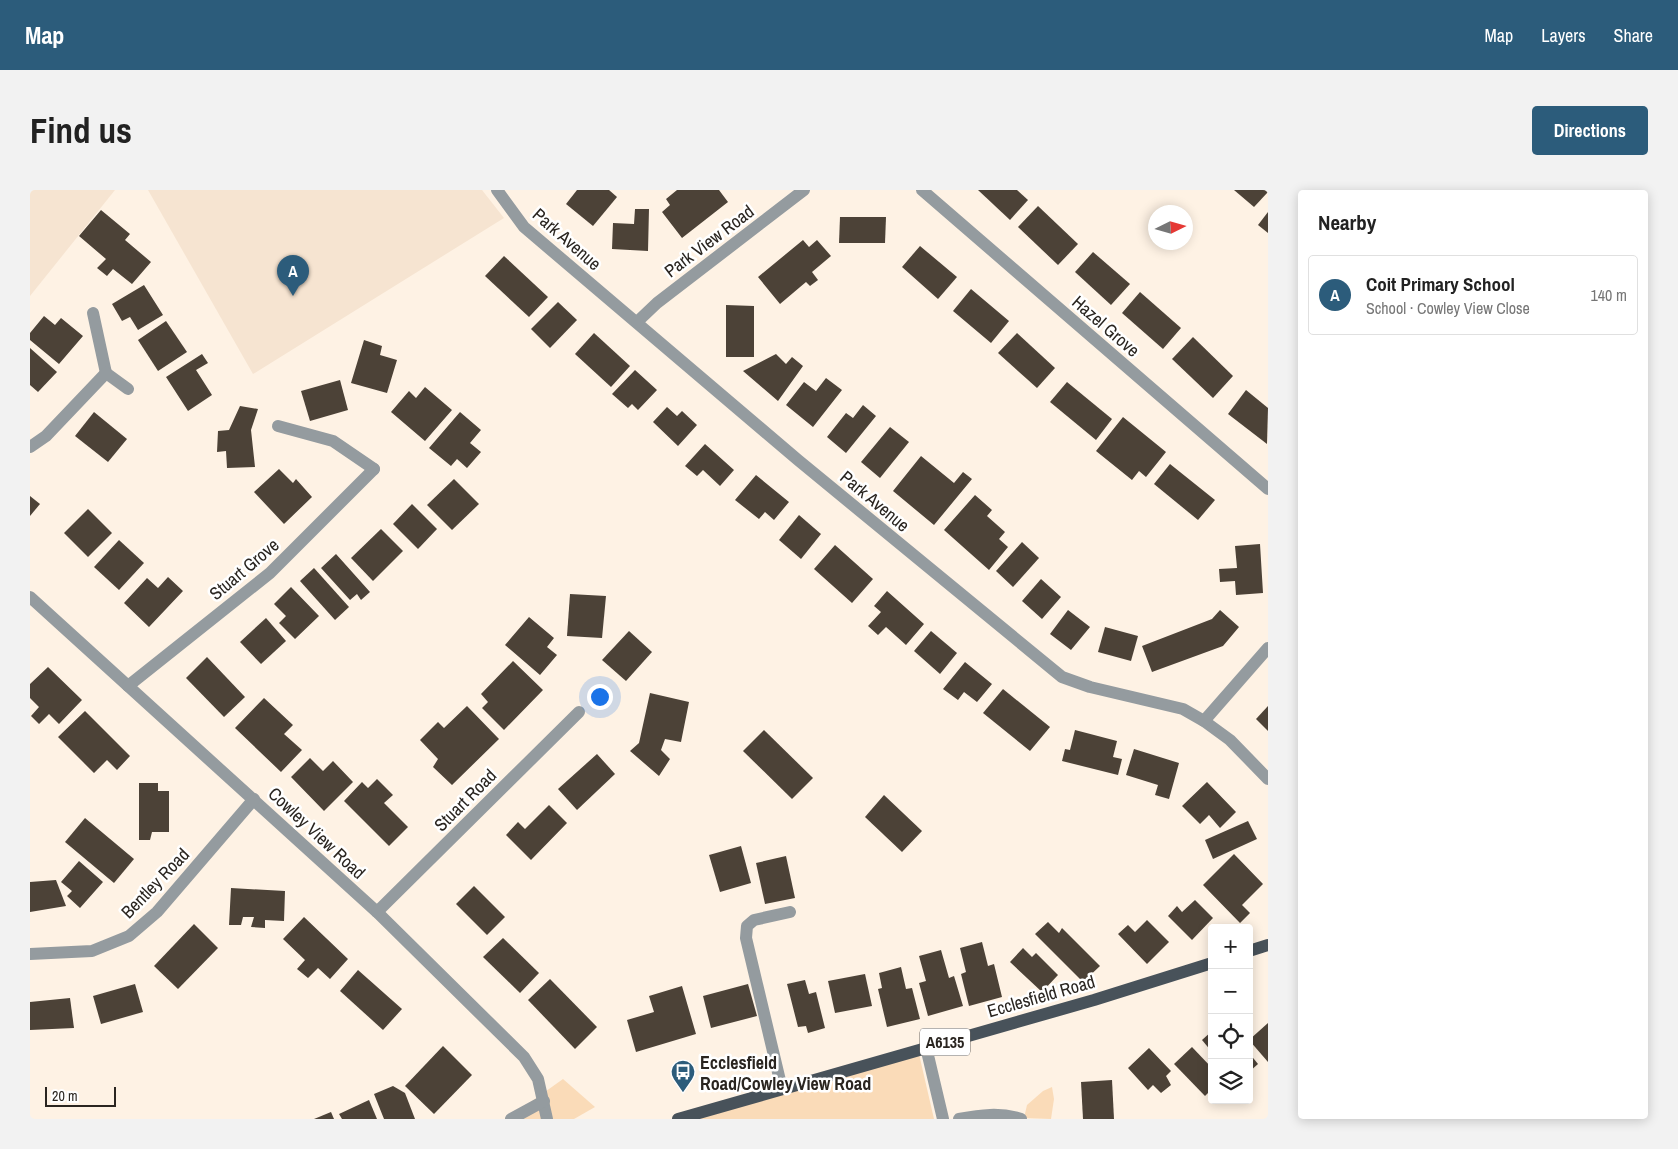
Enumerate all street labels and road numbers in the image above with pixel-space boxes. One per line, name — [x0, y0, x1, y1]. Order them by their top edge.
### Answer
street label: Park View Road — [659, 199, 759, 283]
street label: Park Avenue — [527, 202, 607, 276]
street label: Hazel Grove — [1067, 290, 1145, 362]
street label: Park Avenue — [835, 465, 915, 537]
street label: Stuart Grove — [204, 533, 284, 605]
street label: Stuart Road — [428, 763, 502, 837]
street label: Cowley View Road — [263, 781, 371, 885]
street label: Bentley Road — [115, 842, 195, 924]
street label: Ecclesfield Road — [984, 969, 1098, 1023]
road number: A6135 — [920, 1029, 970, 1056]

